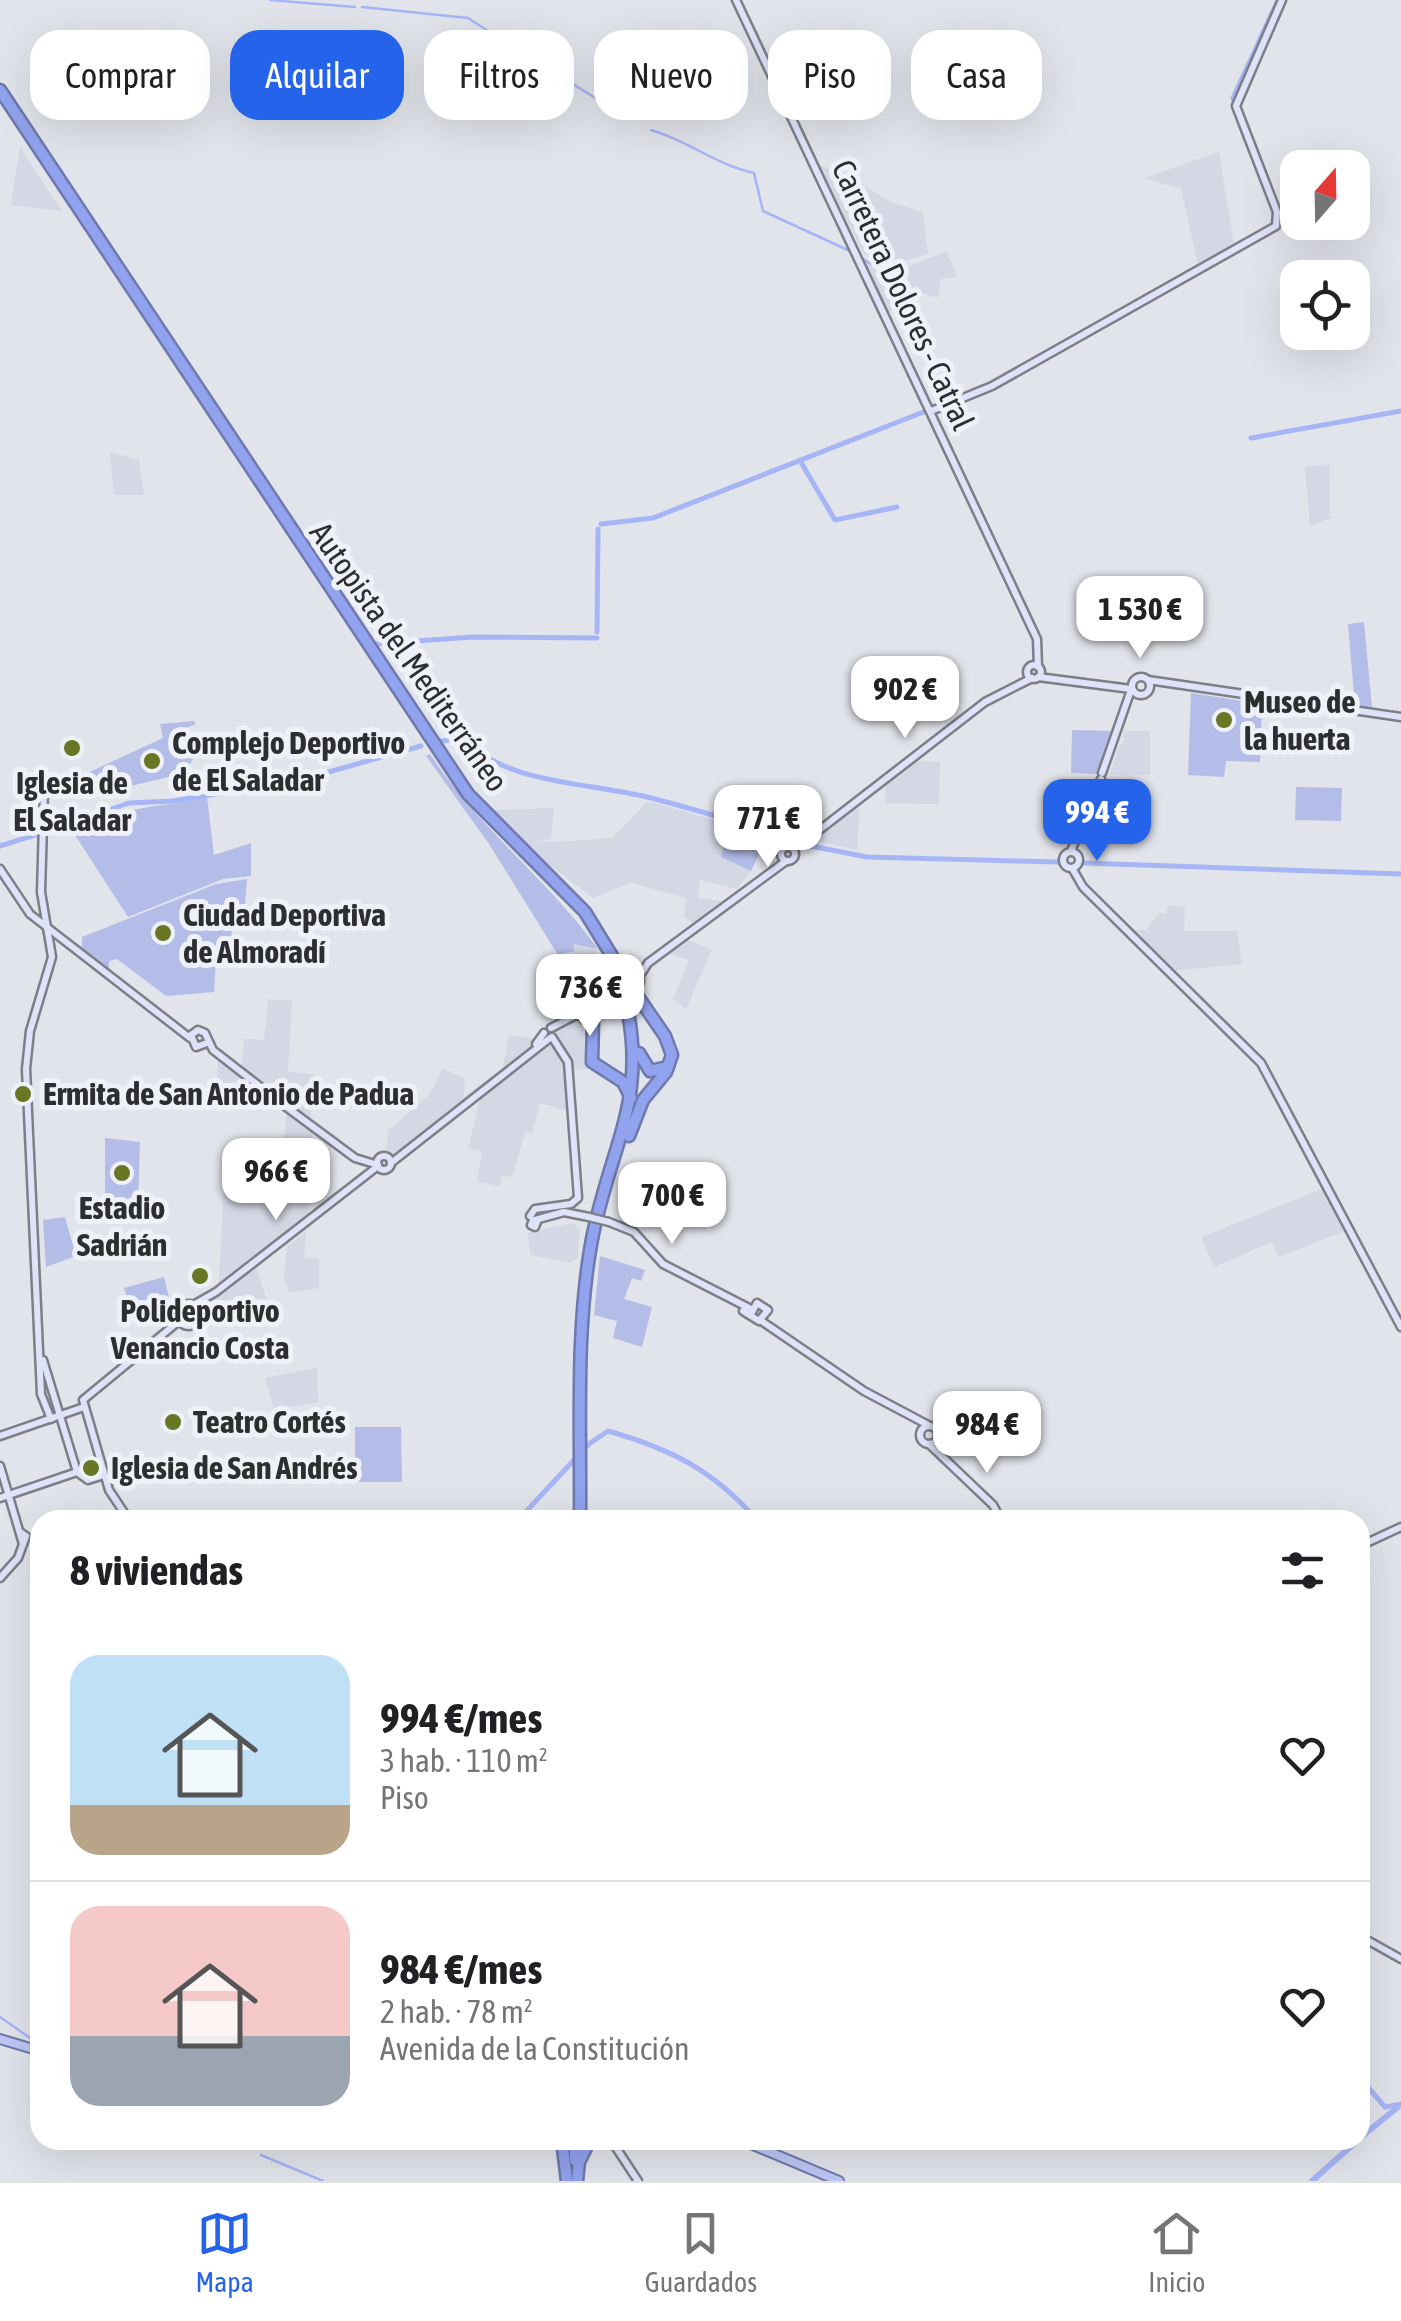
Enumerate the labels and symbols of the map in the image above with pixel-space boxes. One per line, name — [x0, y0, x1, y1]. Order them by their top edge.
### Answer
north arrow — [1280, 150, 1370, 240]
street label: Carretera Dolores - Catral — [825, 154, 982, 436]
street label: Autopista del Mediterráneo — [303, 515, 516, 798]
pin: 1 530 € — [1048, 576, 1232, 661]
pin: 902 € — [835, 656, 975, 741]
place label: Museo de la huerta — [1244, 683, 1356, 757]
marker: Museo de la huerta — [1213, 709, 1235, 731]
place label: Complejo Deportivo de El Saladar — [172, 724, 405, 798]
marker: Iglesia de El Saladar — [61, 737, 83, 759]
marker: Complejo Deportivo de El Saladar — [141, 750, 163, 772]
place label: Iglesia de El Saladar — [13, 764, 131, 838]
pin: 994 € — [1027, 779, 1167, 864]
pin: 771 € — [698, 785, 838, 870]
place label: Ciudad Deportiva de Almoradí — [183, 896, 386, 970]
marker: Ciudad Deportiva de Almoradí — [152, 922, 174, 944]
pin: 736 € — [520, 954, 660, 1039]
place label: Ermita de San Antonio de Padua — [43, 1075, 414, 1112]
marker: Ermita de San Antonio de Padua — [12, 1083, 34, 1105]
pin: 966 € — [206, 1138, 346, 1223]
marker: Estadio Sadrián — [111, 1162, 133, 1184]
pin: 700 € — [602, 1162, 742, 1247]
place label: Estadio Sadrián — [77, 1189, 167, 1263]
marker: Polideportivo Venancio Costa — [189, 1265, 211, 1287]
place label: Polideportivo Venancio Costa — [110, 1292, 289, 1366]
pin: 984 € — [917, 1391, 1057, 1476]
place label: Teatro Cortés — [193, 1403, 346, 1440]
marker: Teatro Cortés — [162, 1411, 184, 1433]
place label: Iglesia de San Andrés — [111, 1449, 357, 1486]
marker: Iglesia de San Andrés — [80, 1457, 102, 1479]

